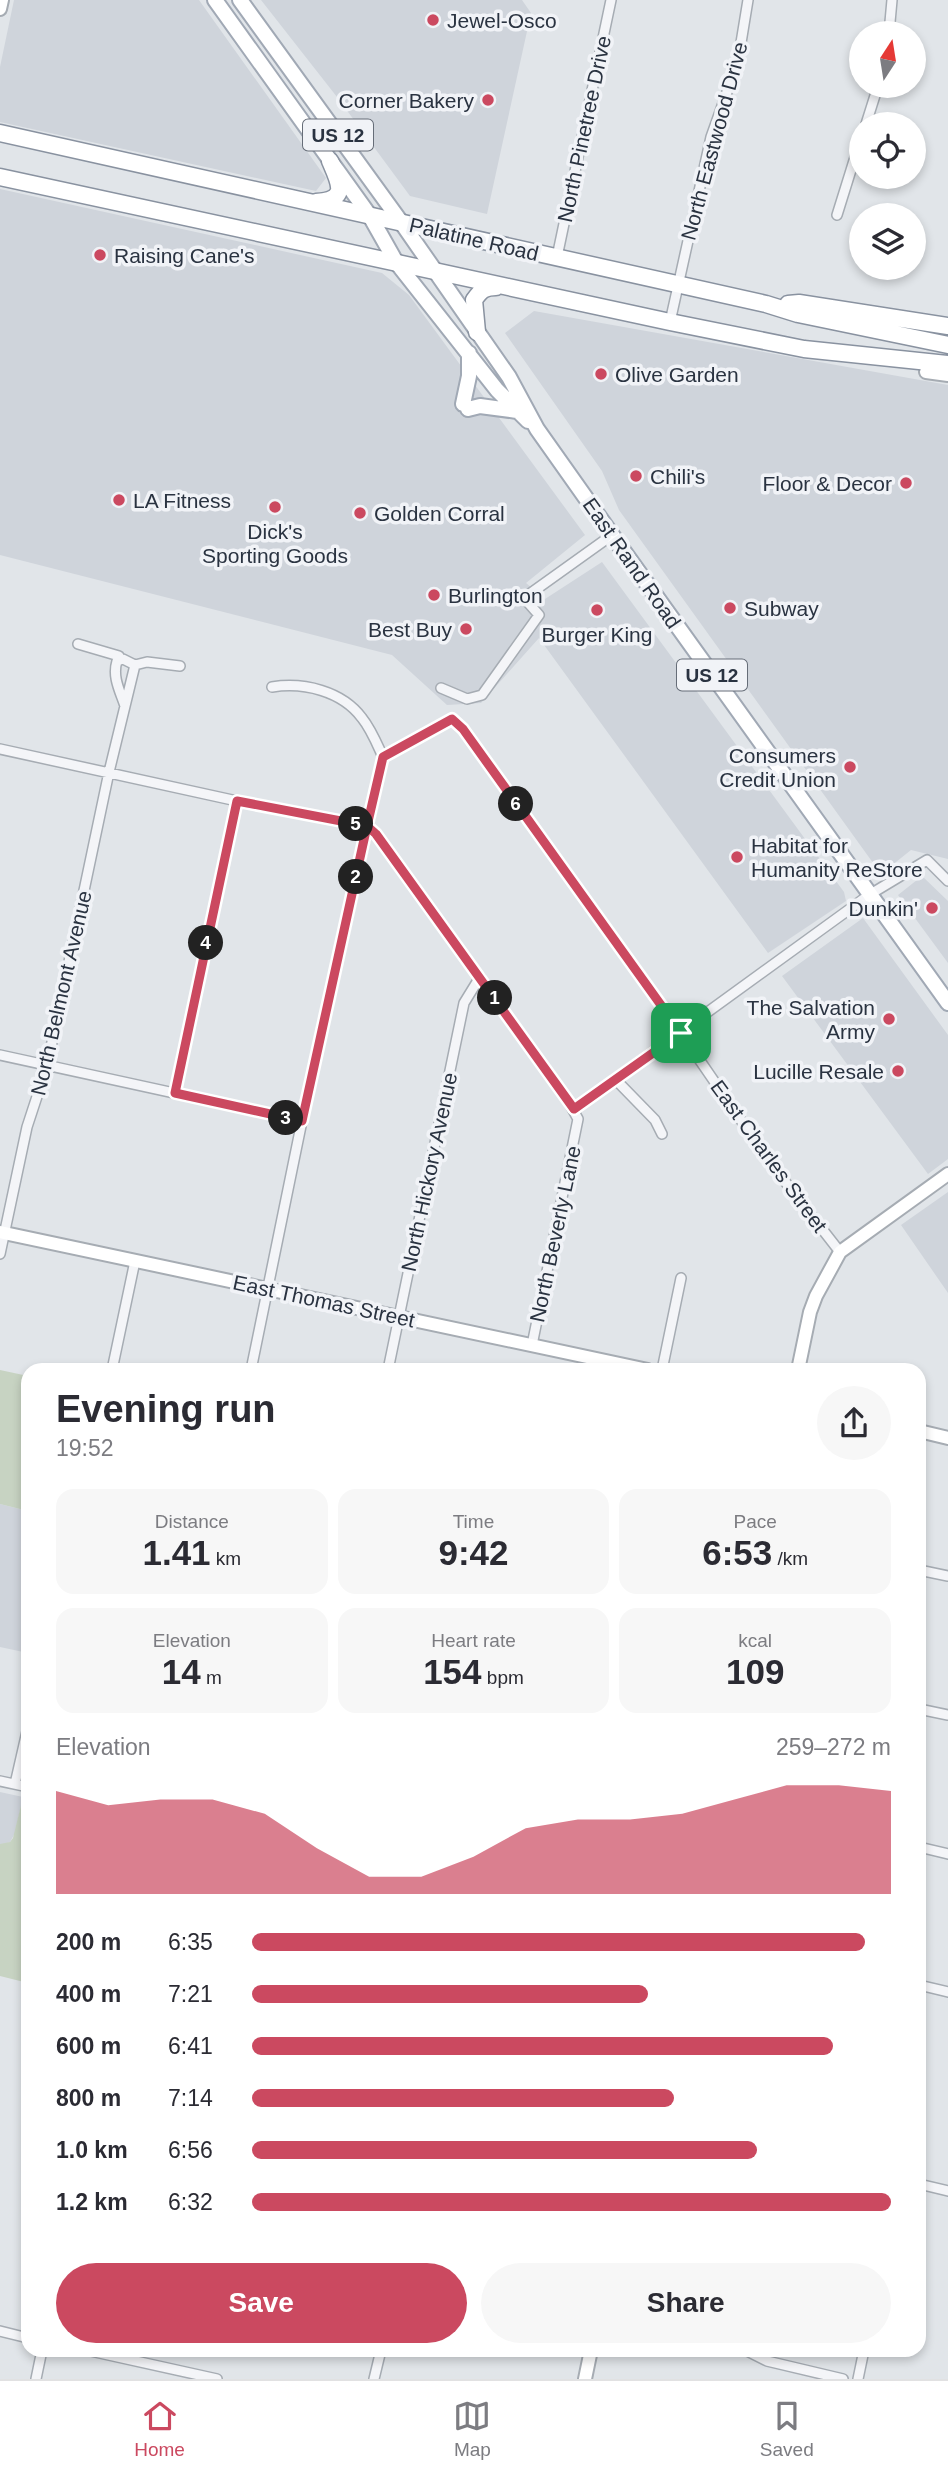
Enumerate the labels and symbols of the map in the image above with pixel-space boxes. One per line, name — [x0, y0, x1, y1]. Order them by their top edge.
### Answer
place label: Jewel-Osco — [447, 9, 557, 32]
marker: Jewel-Osco — [425, 12, 441, 28]
north arrow — [849, 21, 926, 98]
street label: North Pinetree Drive — [553, 34, 615, 224]
street label: North Eastwood Drive — [676, 39, 752, 243]
place label: Corner Bakery — [339, 89, 474, 112]
marker: Corner Bakery — [480, 92, 496, 108]
road number: US 12 — [303, 119, 373, 150]
street label: Palatine Road — [407, 213, 541, 265]
place label: Raising Cane's — [114, 244, 255, 267]
marker: Raising Cane's — [92, 247, 108, 263]
place label: Olive Garden — [615, 363, 739, 386]
marker: Olive Garden — [593, 366, 609, 382]
place label: Chili's — [650, 465, 705, 488]
marker: Chili's — [628, 468, 644, 484]
place label: Floor & Decor — [762, 472, 892, 495]
marker: Floor & Decor — [898, 475, 914, 491]
place label: LA Fitness — [133, 489, 231, 512]
marker: LA Fitness — [111, 492, 127, 508]
street label: East Rand Road — [578, 493, 686, 633]
marker: Dick's Sporting Goods — [267, 499, 283, 515]
place label: Golden Corral — [374, 502, 505, 525]
marker: Golden Corral — [352, 505, 368, 521]
place label: Dick's Sporting Goods — [202, 520, 348, 567]
place label: Burlington — [448, 584, 543, 607]
marker: Burlington — [426, 587, 442, 603]
place label: Subway — [744, 597, 819, 620]
marker: Subway — [722, 600, 738, 616]
marker: Burger King — [589, 602, 605, 618]
place label: Best Buy — [368, 618, 452, 641]
marker: Best Buy — [458, 621, 474, 637]
place label: Burger King — [542, 623, 652, 646]
road number: US 12 — [677, 660, 747, 690]
place label: Consumers Credit Union — [719, 744, 836, 791]
marker: Consumers Credit Union — [842, 759, 858, 775]
pin: 6 — [498, 786, 534, 822]
pin: 5 — [338, 806, 374, 842]
place label: Habitat for Humanity ReStore — [751, 834, 923, 881]
marker: Habitat for Humanity ReStore — [729, 849, 745, 865]
pin: 2 — [338, 860, 374, 894]
street label: North Belmont Avenue — [26, 888, 96, 1098]
place label: Dunkin' — [849, 897, 918, 920]
marker: Dunkin' — [924, 900, 940, 916]
pin: 4 — [188, 926, 224, 960]
pin: 1 — [477, 981, 512, 1016]
place label: The Salvation Army — [747, 996, 875, 1043]
pin — [651, 1003, 711, 1063]
marker: The Salvation Army — [881, 1011, 897, 1027]
place label: Lucille Resale — [753, 1060, 884, 1083]
marker: Lucille Resale — [890, 1063, 906, 1079]
street label: North Hickory Avenue — [397, 1070, 461, 1274]
street label: East Charles Street — [706, 1076, 832, 1237]
pin: 3 — [268, 1100, 304, 1136]
street label: North Beverly Lane — [525, 1144, 585, 1324]
street label: East Thomas Street — [231, 1270, 417, 1332]

